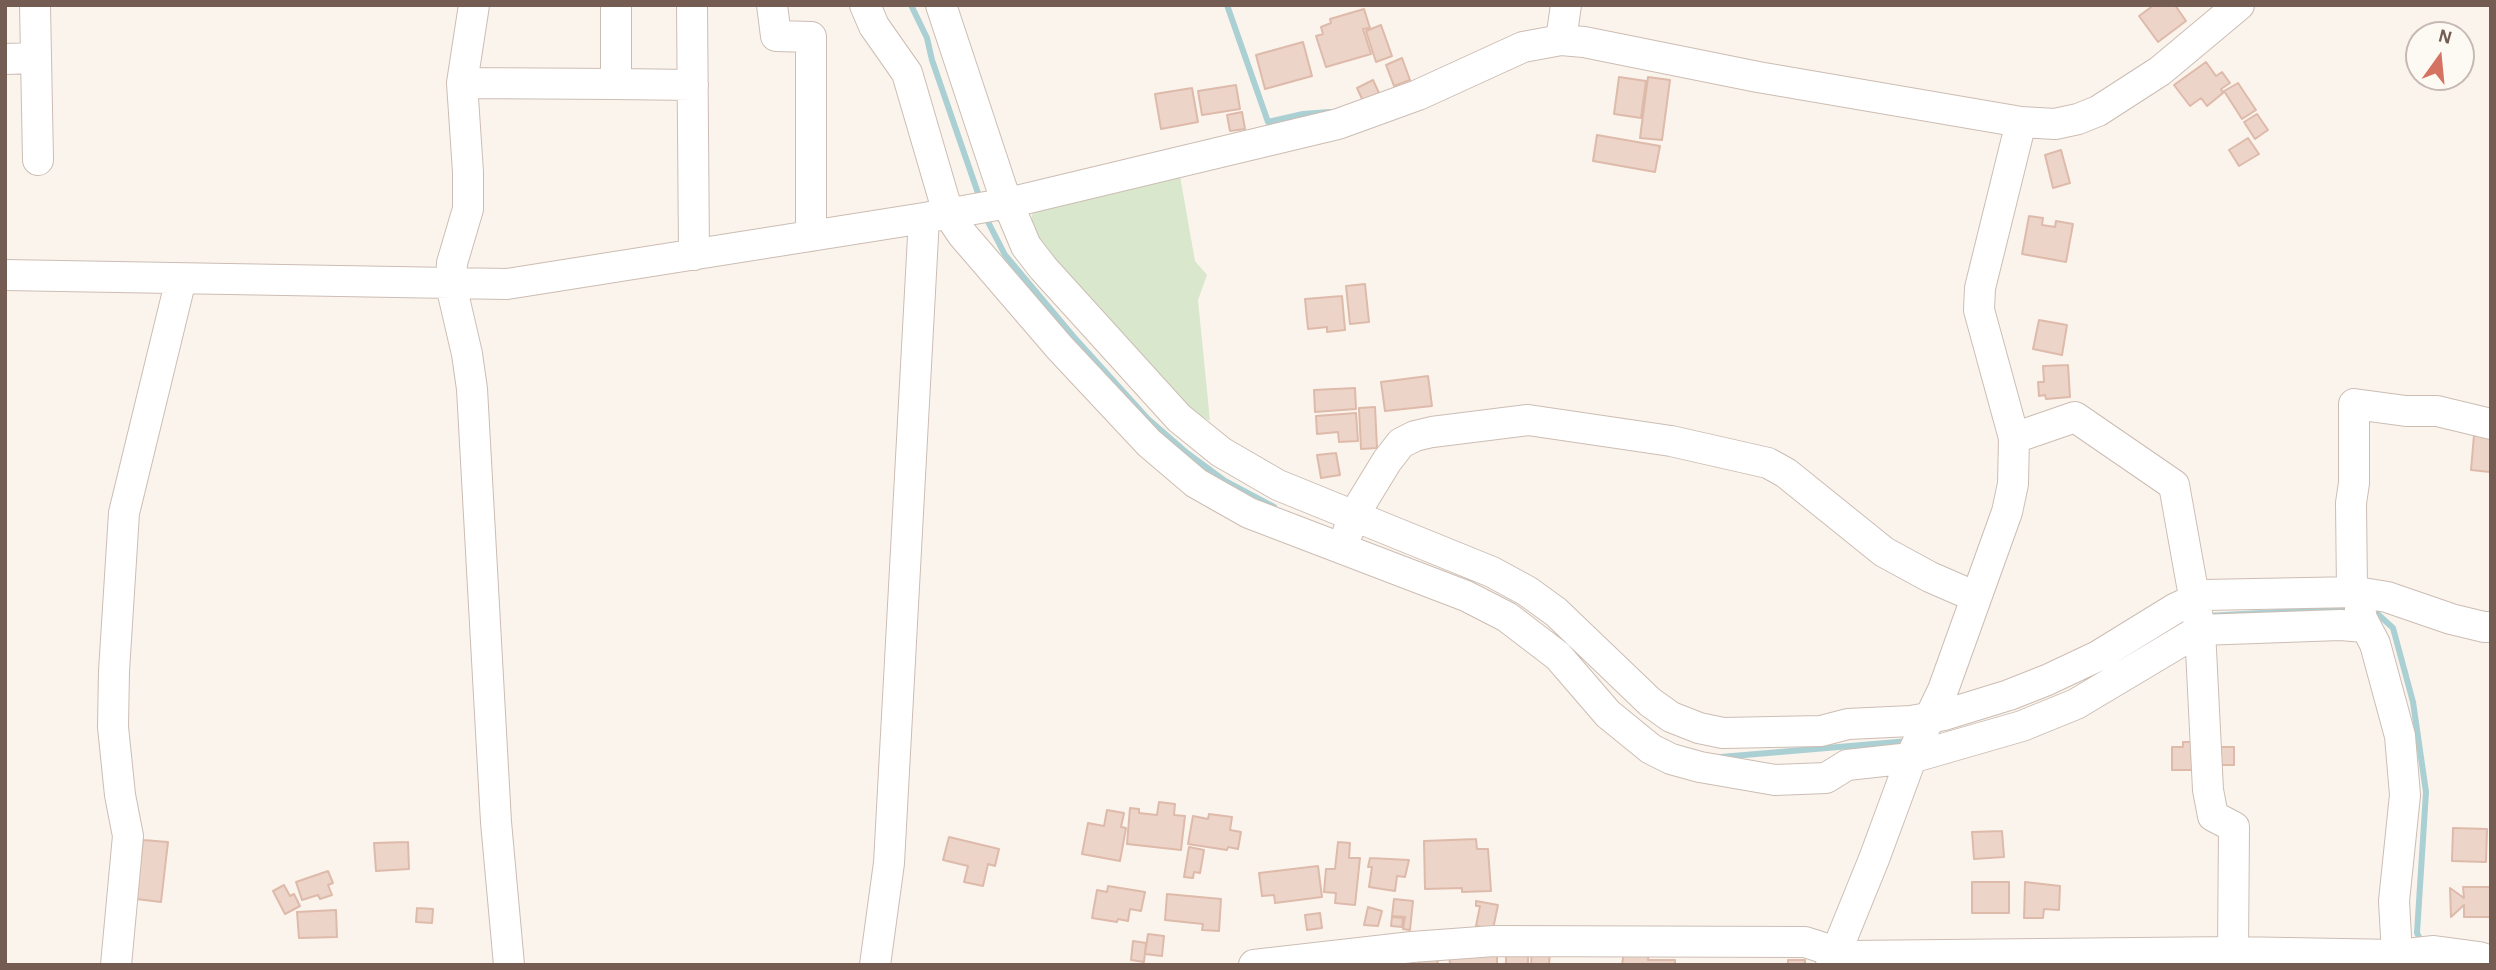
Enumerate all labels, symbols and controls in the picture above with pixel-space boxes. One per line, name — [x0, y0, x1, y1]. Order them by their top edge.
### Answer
north arrow — [2405, 21, 2475, 91]
text: N — [2436, 26, 2454, 48]

